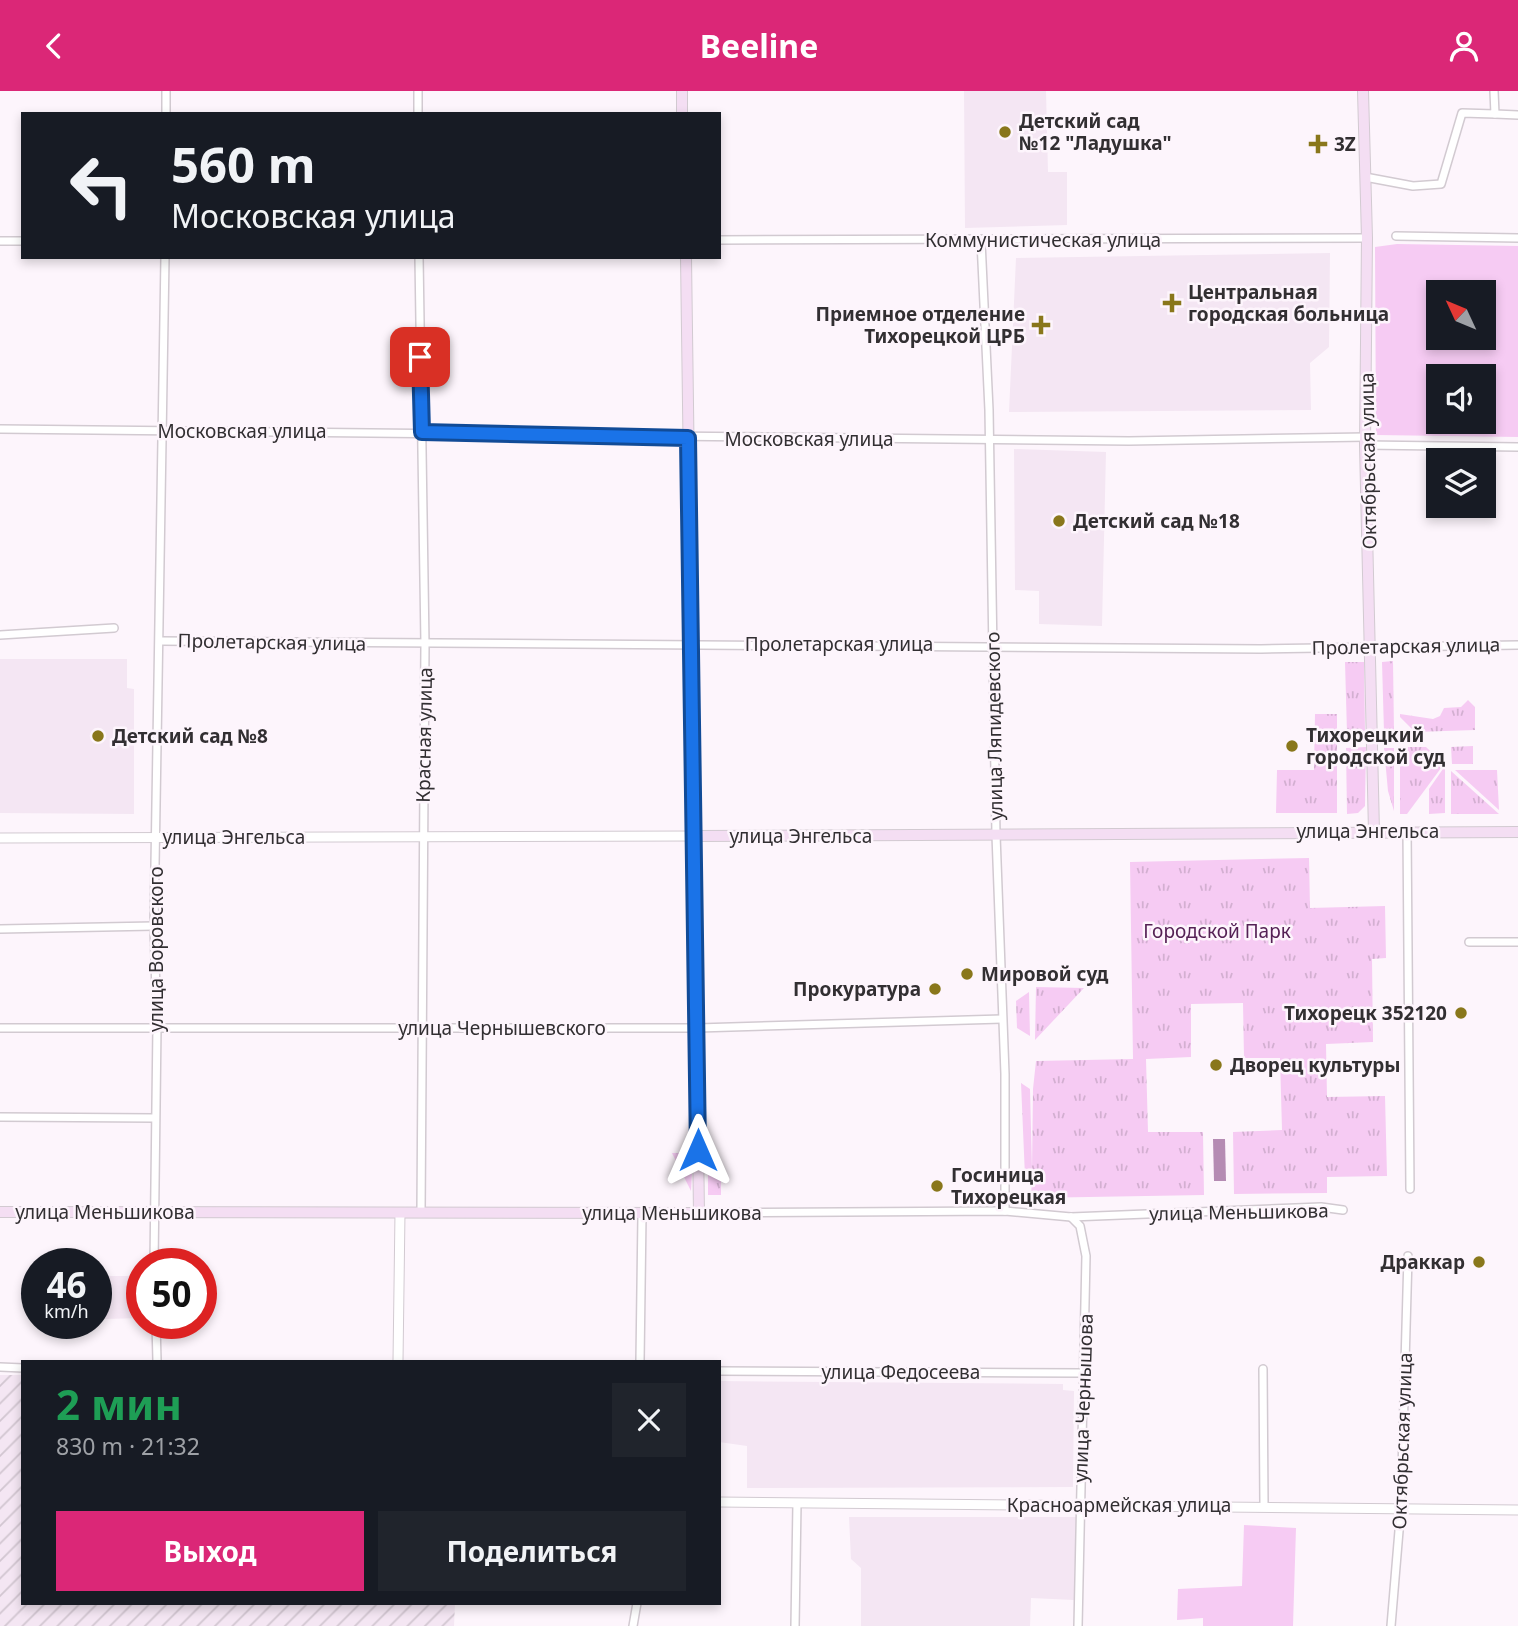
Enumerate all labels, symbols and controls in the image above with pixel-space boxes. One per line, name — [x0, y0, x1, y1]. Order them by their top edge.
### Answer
text: Beeline — [700, 24, 818, 67]
icon: back — [35, 27, 73, 65]
icon: person — [1445, 27, 1483, 65]
place label: Детский сад №12 "Ладушка" — [1019, 108, 1172, 156]
marker: Детский сад №12 "Ладушка" — [997, 124, 1013, 140]
text: 560 m — [171, 131, 316, 197]
place label: 3Z — [1334, 131, 1356, 157]
marker: 3Z — [1308, 134, 1328, 154]
icon: left — [56, 140, 147, 231]
text: Московская улица — [171, 194, 456, 237]
street label: Коммунистическая улица — [925, 227, 1161, 253]
place label: Центральная городская больница — [1188, 279, 1389, 327]
north arrow — [1426, 280, 1496, 350]
map controls — [1426, 280, 1496, 518]
marker: Центральная городская больница — [1162, 293, 1182, 313]
place label: Приемное отделение Тихорецкой ЦРБ — [815, 301, 1025, 349]
marker: Приемное отделение Тихорецкой ЦРБ — [1031, 315, 1051, 335]
pin — [390, 327, 450, 387]
icon: arrive — [401, 338, 439, 376]
button: sound — [1426, 364, 1496, 434]
street label: Октябрьская улица — [1353, 372, 1383, 550]
street label: Московская улица — [157, 418, 327, 444]
street label: Московская улица — [724, 426, 894, 452]
button: layers — [1426, 448, 1496, 518]
place label: Детский сад №18 — [1073, 508, 1240, 534]
marker: Детский сад №18 — [1051, 513, 1067, 529]
street label: Пролетарская улица — [178, 627, 366, 657]
street label: Пролетарская улица — [745, 631, 933, 657]
street label: улица Ляпидевского — [979, 631, 1009, 821]
street label: Пролетарская улица — [1312, 631, 1500, 661]
street label: Красная улица — [410, 667, 438, 803]
place label: Тихорецкий городской суд — [1306, 722, 1445, 770]
place label: Детский сад №8 — [112, 723, 268, 749]
marker: Детский сад №8 — [90, 728, 106, 744]
marker: Тихорецкий городской суд — [1284, 738, 1300, 754]
street label: улица Энгельса — [1297, 818, 1439, 844]
street label: улица Энгельса — [730, 823, 872, 849]
street label: улица Энгельса — [163, 824, 305, 850]
street label: улица Воровского — [143, 866, 169, 1032]
park label: Городской Парк — [1143, 918, 1291, 944]
place label: Мировой суд — [981, 961, 1108, 987]
marker: Мировой суд — [959, 966, 975, 982]
place label: Прокуратура — [793, 976, 921, 1002]
marker: Прокуратура — [927, 981, 943, 997]
place label: Тихорецк 352120 — [1284, 1000, 1447, 1026]
marker: Тихорецк 352120 — [1453, 1005, 1469, 1021]
street label: улица Чернышевского — [398, 1015, 606, 1041]
place label: Дворец культуры — [1230, 1052, 1401, 1078]
marker: Дворец культуры — [1208, 1057, 1224, 1073]
position arrow — [661, 1113, 735, 1187]
place label: Госиница Тихорецкая — [951, 1162, 1066, 1210]
marker: Госиница Тихорецкая — [929, 1178, 945, 1194]
street label: улица Меньшикова — [1149, 1197, 1329, 1227]
street label: улица Меньшикова — [15, 1199, 195, 1225]
street label: улица Меньшикова — [582, 1200, 762, 1226]
speed limit sign: 50 — [126, 1248, 217, 1339]
place label: Драккар — [1380, 1249, 1465, 1275]
marker: Драккар — [1471, 1254, 1487, 1270]
text: 46 — [46, 1261, 87, 1308]
text: km/h — [44, 1299, 89, 1323]
street label: улица Чернышова — [1067, 1313, 1099, 1483]
street label: Октябрьская улица — [1386, 1352, 1418, 1530]
street label: улица Федосеева — [822, 1359, 980, 1385]
text: 2 мин — [56, 1375, 182, 1432]
button: close — [612, 1383, 686, 1457]
text: 830 m · 21:32 — [56, 1430, 200, 1462]
street label: Красноармейская улица — [1007, 1492, 1231, 1518]
button: Выход — [56, 1511, 364, 1591]
button: Поделиться — [378, 1511, 686, 1591]

